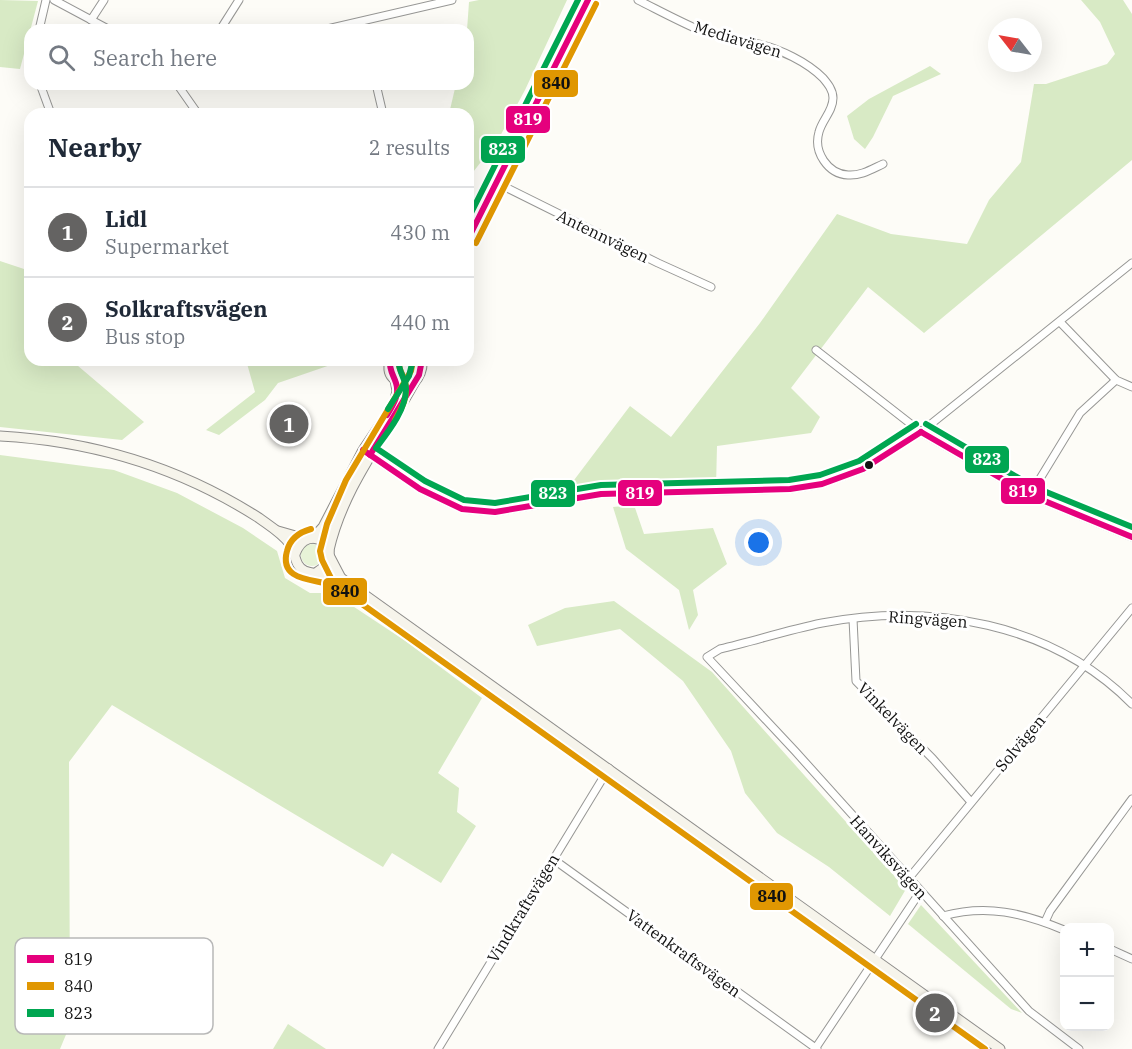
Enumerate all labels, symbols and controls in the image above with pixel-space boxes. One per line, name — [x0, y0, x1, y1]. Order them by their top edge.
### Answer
street label: Mediavägen — [692, 16, 784, 62]
north arrow — [988, 18, 1042, 72]
search box — [24, 24, 474, 90]
icon: search — [45, 41, 78, 74]
text: Search here — [93, 43, 217, 72]
line badge: 840 — [533, 69, 579, 98]
text: 840 — [542, 73, 571, 93]
line badge: 819 — [505, 105, 551, 134]
text: 819 — [514, 109, 542, 129]
text: Nearby — [48, 130, 142, 164]
text: 2 results — [369, 134, 450, 161]
line badge: 823 — [480, 135, 526, 164]
text: 823 — [489, 139, 517, 159]
text: Lidl — [105, 204, 147, 233]
street label: Antennvägen — [554, 205, 652, 267]
text: 1 — [62, 219, 74, 246]
text: 430 m — [390, 219, 450, 246]
text: Supermarket — [105, 233, 229, 260]
text: Solkraftsvägen — [105, 294, 268, 323]
text: 2 — [62, 309, 74, 336]
text: 440 m — [390, 309, 450, 336]
text: Bus stop — [105, 323, 185, 350]
pin: 1 — [270, 402, 308, 446]
line badge: 823 — [964, 445, 1010, 474]
text: 823 — [973, 449, 1001, 469]
unlabelled marker — [863, 459, 875, 471]
line badge: 819 — [1000, 477, 1046, 505]
line badge: 823 — [530, 479, 576, 508]
line badge: 819 — [617, 479, 663, 507]
text: 819 — [1009, 481, 1037, 501]
text: 823 — [539, 483, 567, 503]
text: 819 — [626, 483, 654, 503]
your location — [744, 528, 773, 557]
line badge: 840 — [322, 577, 368, 606]
text: 840 — [331, 581, 360, 601]
street label: Ringvägen — [888, 606, 968, 632]
street label: Vinkelvägen — [854, 678, 932, 758]
street label: Solvägen — [991, 711, 1049, 775]
street label: Hanviksvägen — [846, 811, 932, 903]
street label: Vindkraftsvägen — [483, 850, 563, 966]
line badge: 840 — [749, 882, 794, 911]
text: 840 — [758, 886, 787, 906]
street label: Vattenkraftsvägen — [623, 905, 745, 1001]
map controls — [1060, 923, 1114, 1031]
button: + — [1060, 923, 1114, 977]
legend — [15, 938, 213, 1034]
text: 819 — [64, 949, 93, 969]
text: 840 — [64, 976, 93, 996]
button: − — [1060, 977, 1114, 1031]
pin: 2 — [916, 990, 954, 1036]
text: 823 — [64, 1003, 93, 1023]

